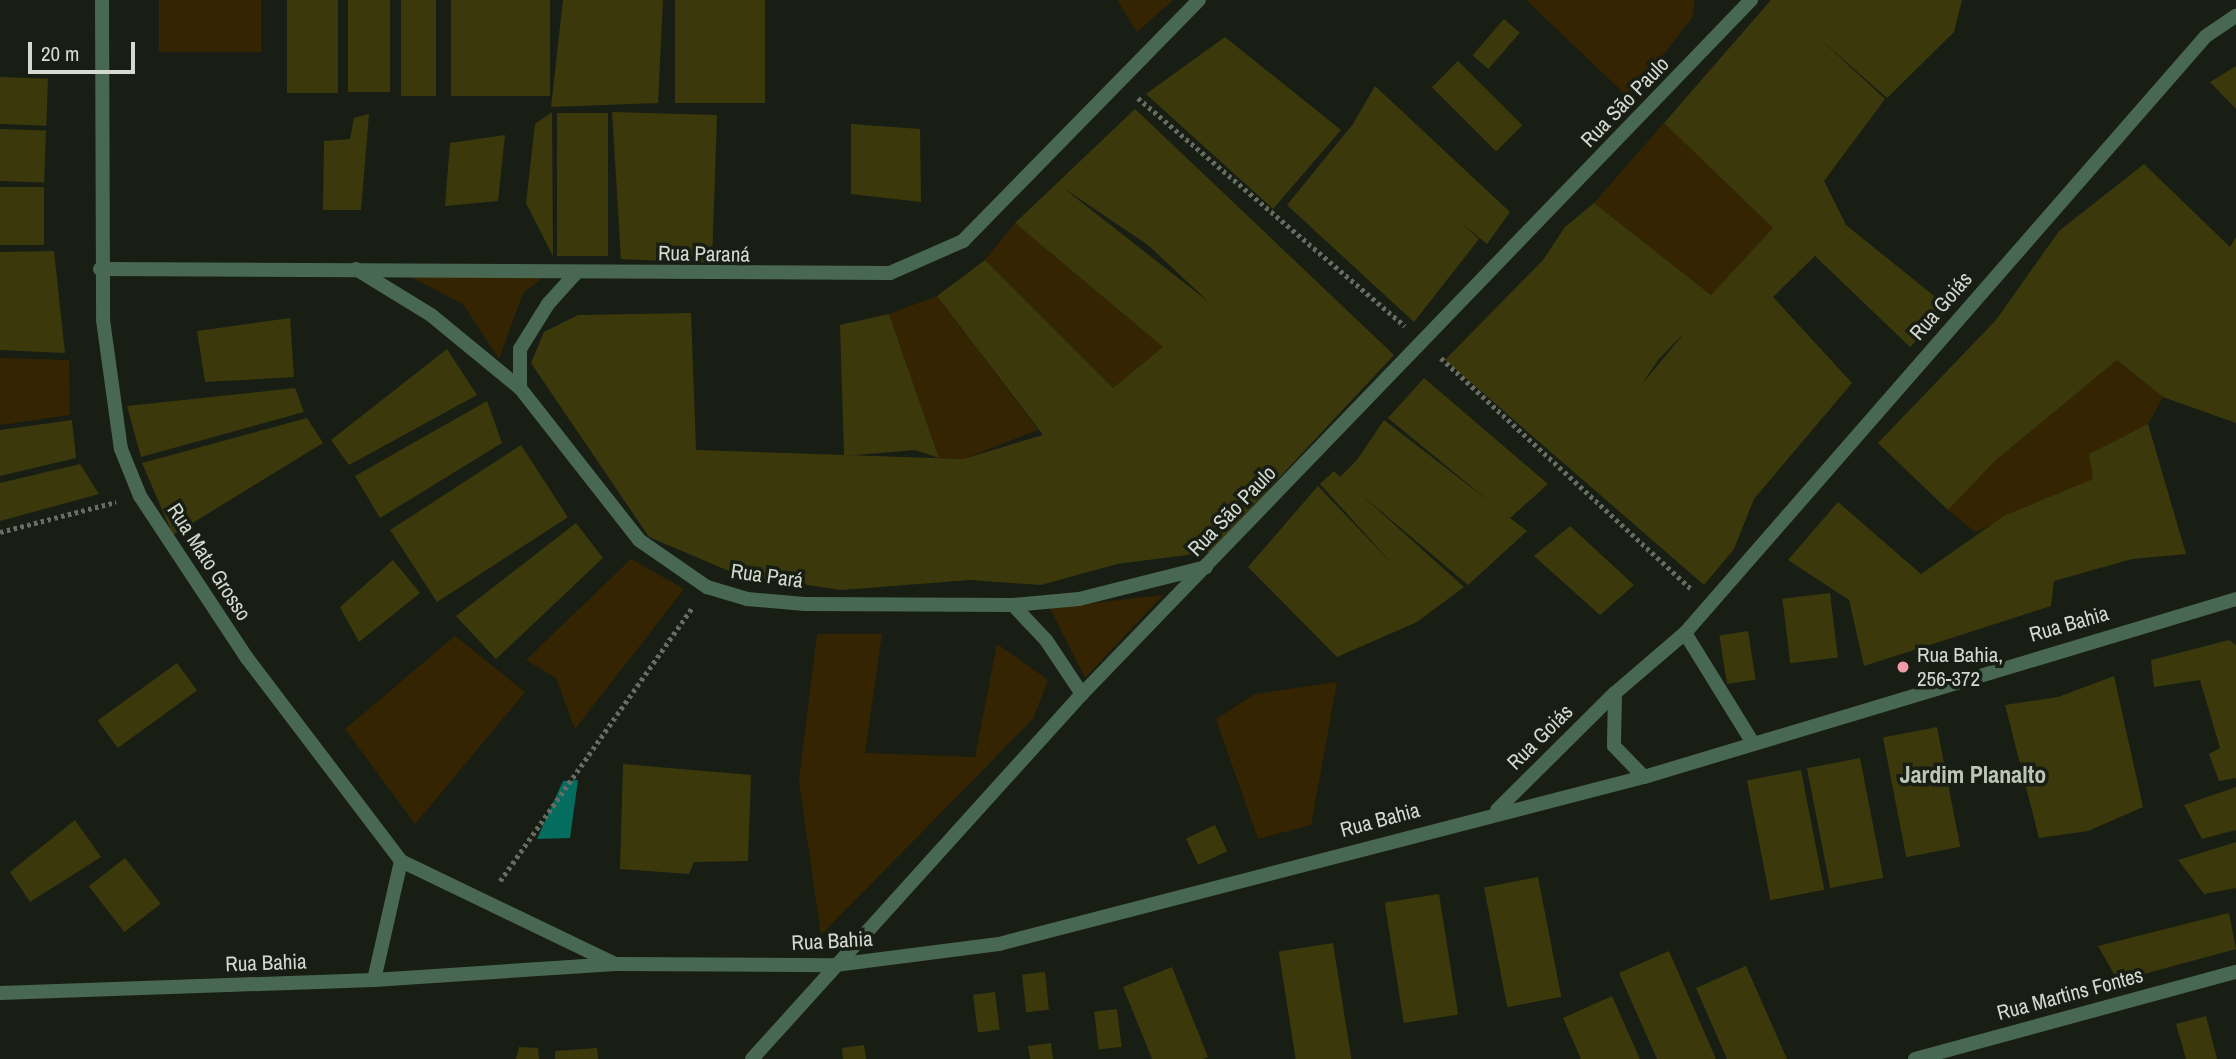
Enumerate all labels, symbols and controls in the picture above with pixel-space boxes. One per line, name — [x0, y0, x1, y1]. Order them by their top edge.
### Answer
scale bar — [32, 28, 138, 72]
text: 20 m — [41, 39, 79, 68]
street label: Rua São Paulo — [1576, 52, 1674, 152]
street label: Rua Paraná — [658, 241, 750, 267]
street label: Rua Goiás — [1904, 267, 1978, 345]
street label: Rua São Paulo — [1183, 461, 1281, 561]
street label: Rua Mato Grosso — [162, 499, 256, 625]
street label: Rua Pará — [729, 558, 805, 594]
street label: Rua Bahia — [2026, 601, 2112, 647]
place label: Rua Bahia, 256-372 — [1917, 642, 2003, 692]
marker: Rua Bahia, 256-372 — [1895, 659, 1911, 675]
street label: Rua Goiás — [1502, 699, 1578, 775]
district label: Jardim Planalto — [1900, 761, 2046, 789]
street label: Rua Bahia — [1337, 797, 1423, 843]
street label: Rua Bahia — [791, 926, 873, 956]
street label: Rua Bahia — [225, 949, 307, 977]
street label: Rua Martins Fontes — [1994, 962, 2146, 1026]

